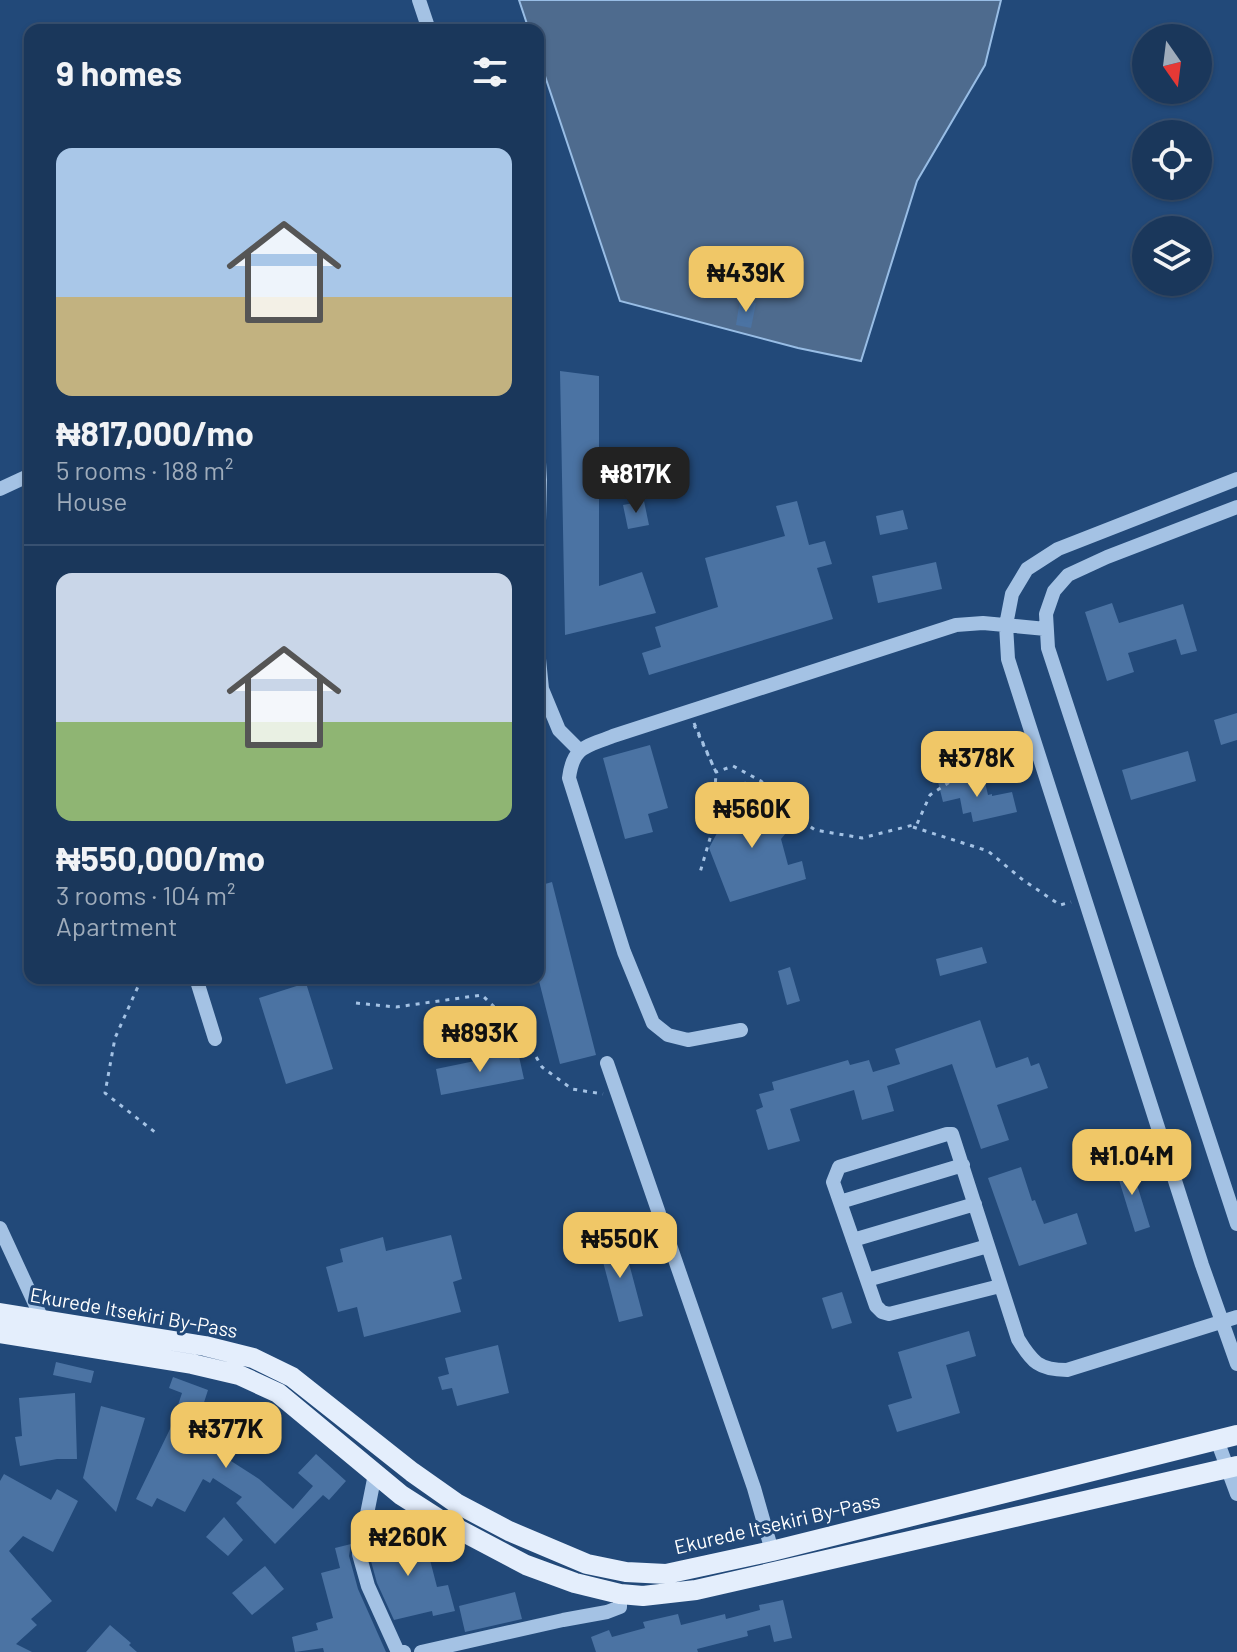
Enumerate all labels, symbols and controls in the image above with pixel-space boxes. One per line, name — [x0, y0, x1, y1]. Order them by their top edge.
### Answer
north arrow — [1132, 24, 1212, 104]
map controls — [1132, 24, 1212, 296]
icon: filters — [468, 50, 512, 94]
text: 9 homes — [56, 52, 182, 93]
button: locate — [1132, 120, 1212, 200]
icon: home — [212, 200, 356, 344]
button: layers — [1132, 216, 1212, 296]
pin: ₦439K — [690, 246, 802, 314]
text: ₦439K — [707, 256, 785, 287]
text: ₦817,000/mo — [56, 412, 254, 453]
pin: ₦817K — [580, 447, 692, 515]
text: 5 rooms · 188 m² — [56, 454, 233, 485]
text: ₦817K — [601, 457, 671, 488]
text: House — [56, 485, 127, 516]
icon: home — [212, 625, 356, 769]
pin: ₦378K — [921, 731, 1033, 799]
text: ₦378K — [939, 741, 1015, 772]
pin: ₦560K — [696, 782, 808, 850]
text: ₦560K — [713, 792, 791, 823]
text: ₦550,000/mo — [56, 837, 265, 878]
text: 3 rooms · 104 m² — [56, 879, 235, 910]
text: Apartment — [56, 910, 177, 941]
pin: ₦893K — [424, 1006, 536, 1074]
text: ₦893K — [442, 1016, 518, 1047]
pin: ₦1.04M — [1067, 1129, 1197, 1197]
text: ₦1.04M — [1090, 1139, 1174, 1170]
pin: ₦550K — [564, 1212, 676, 1280]
text: ₦550K — [581, 1222, 659, 1253]
street label: Ekurede Itsekiri By-Pass — [28, 1282, 240, 1342]
pin: ₦377K — [170, 1402, 282, 1470]
text: ₦377K — [189, 1412, 263, 1443]
street label: Ekurede Itsekiri By-Pass — [672, 1488, 882, 1558]
pin: ₦260K — [352, 1510, 464, 1578]
text: ₦260K — [369, 1520, 447, 1551]

